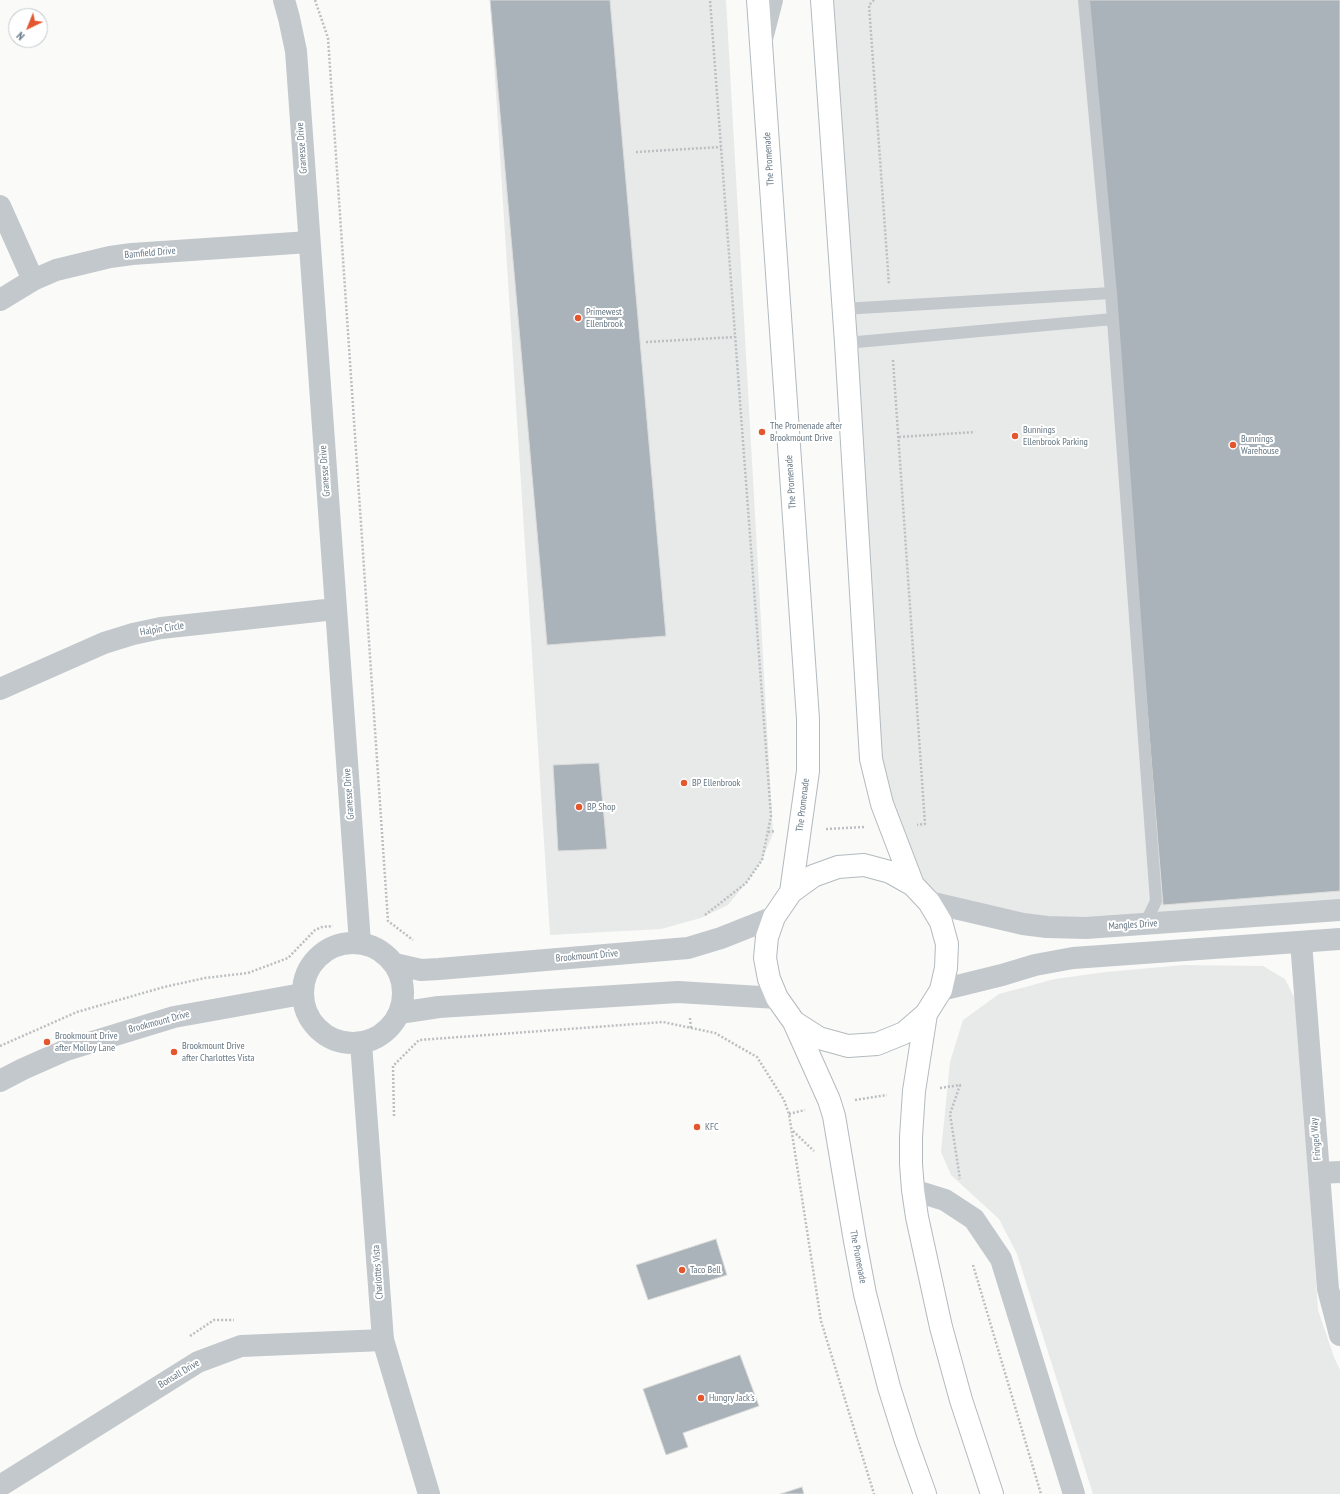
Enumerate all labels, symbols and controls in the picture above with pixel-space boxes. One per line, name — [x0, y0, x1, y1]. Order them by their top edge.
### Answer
north arrow — [8, 8, 48, 48]
text: N — [14, 29, 27, 43]
street label: Granesse Drive — [294, 122, 310, 174]
street label: The Promenade — [761, 132, 777, 186]
street label: Barnfield Drive — [124, 245, 176, 261]
place label: Primewest Ellenbrook — [586, 306, 623, 330]
marker: Primewest Ellenbrook — [573, 313, 583, 323]
place label: The Promenade after Brookmount Drive — [770, 420, 842, 444]
place label: Bunnings Ellenbrook Parking — [1023, 424, 1088, 448]
marker: The Promenade after Brookmount Drive — [757, 427, 767, 437]
marker: Bunnings Ellenbrook Parking — [1010, 431, 1020, 441]
place label: Bunnings Warehouse — [1241, 433, 1279, 456]
marker: Bunnings Warehouse — [1228, 440, 1238, 450]
street label: Granesse Drive — [317, 445, 333, 497]
street label: The Promenade — [783, 455, 799, 509]
street label: Halpin Circle — [139, 620, 185, 638]
street label: Granesse Drive — [341, 768, 357, 820]
place label: BP Ellenbrook — [692, 777, 740, 789]
marker: BP Ellenbrook — [679, 778, 689, 788]
street label: The Promenade — [794, 778, 812, 832]
place label: BP Shop — [587, 801, 616, 813]
marker: BP Shop — [574, 802, 584, 812]
street label: Mangles Drive — [1108, 917, 1158, 933]
street label: Brookmount Drive — [555, 947, 619, 965]
street label: Brookmount Drive — [127, 1008, 191, 1036]
place label: Brookmount Drive after Molloy Lane — [55, 1030, 118, 1054]
marker: Brookmount Drive after Molloy Lane — [42, 1037, 52, 1047]
place label: Brookmount Drive after Charlottes Vista — [182, 1040, 254, 1064]
marker: Brookmount Drive after Charlottes Vista — [169, 1047, 179, 1057]
street label: Fringed Way — [1308, 1117, 1324, 1161]
place label: KFC — [705, 1121, 719, 1133]
marker: KFC — [692, 1122, 702, 1132]
street label: The Promenade — [847, 1229, 869, 1285]
street label: Charlottes Vista — [370, 1244, 386, 1300]
place label: Taco Bell — [690, 1264, 721, 1276]
marker: Taco Bell — [677, 1265, 687, 1275]
street label: Bonsall Drive — [156, 1357, 202, 1391]
place label: Hungry Jack's — [709, 1392, 755, 1404]
marker: Hungry Jack's — [696, 1393, 706, 1403]

